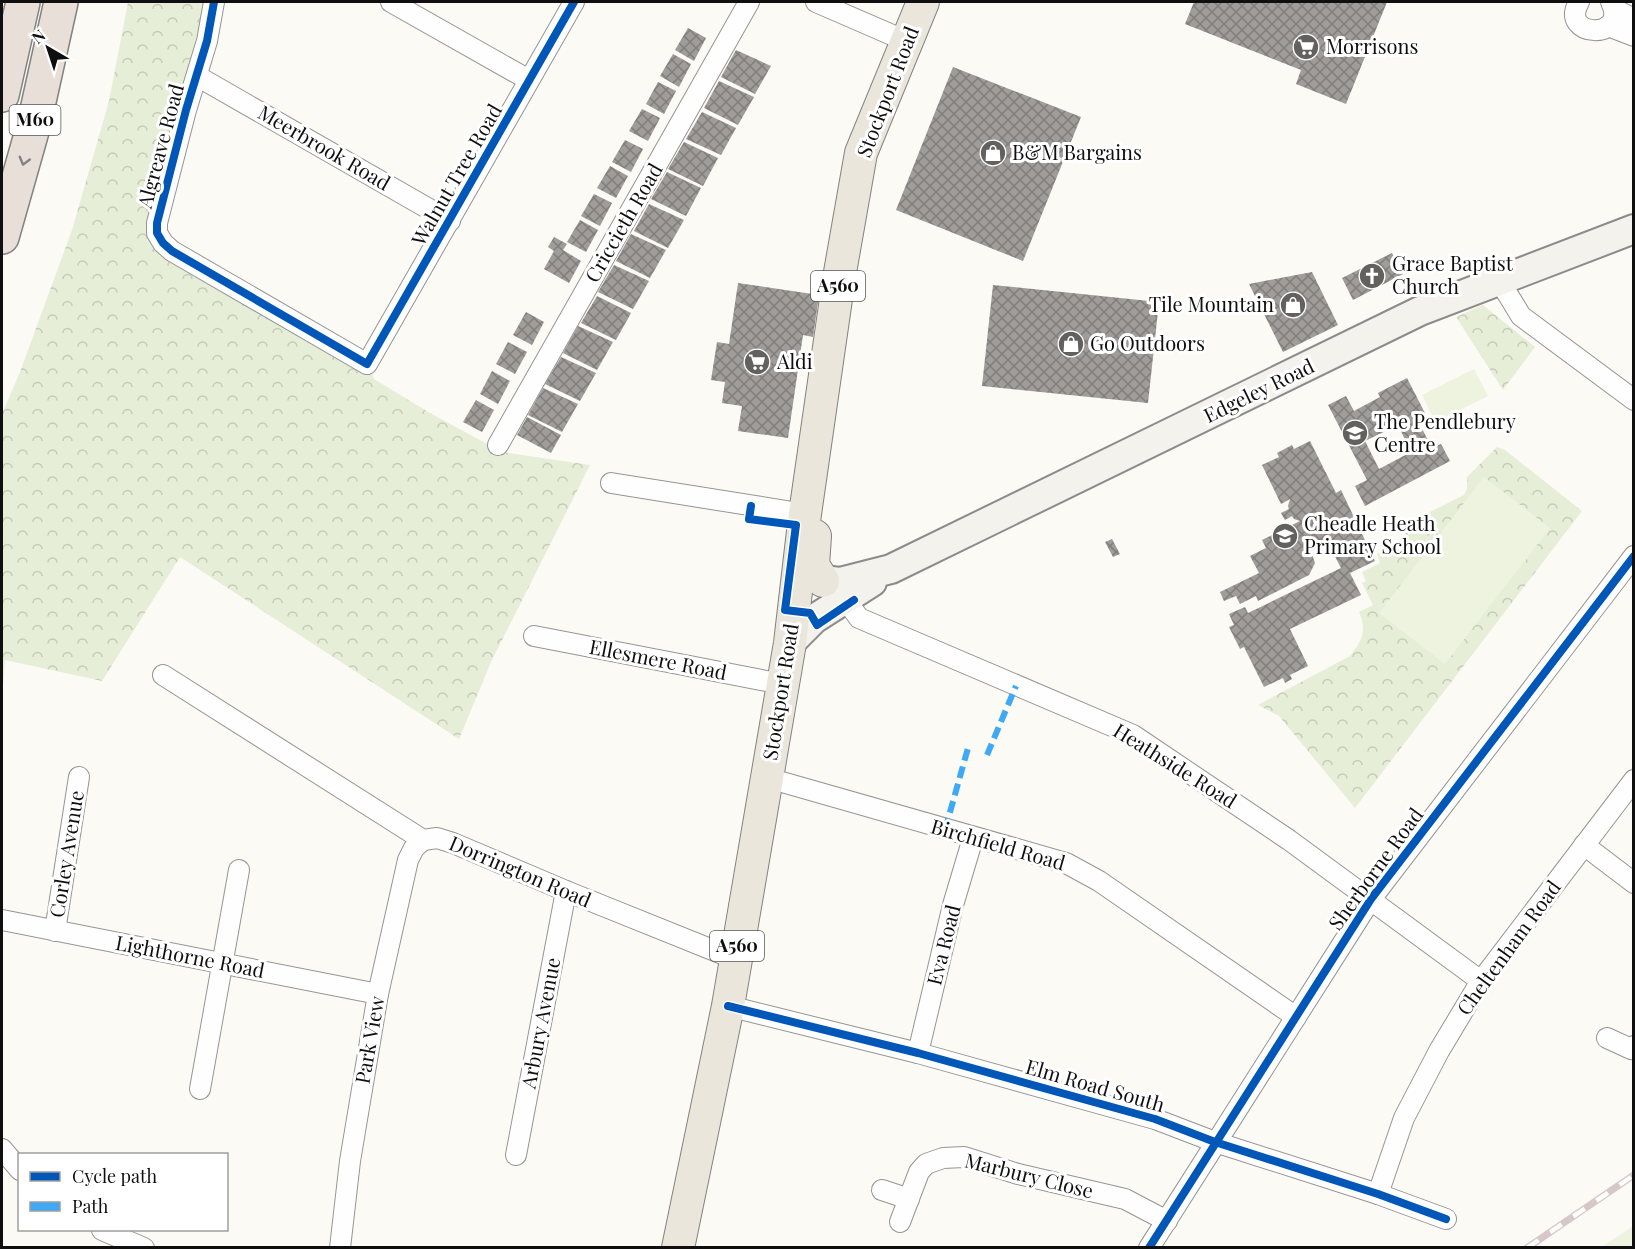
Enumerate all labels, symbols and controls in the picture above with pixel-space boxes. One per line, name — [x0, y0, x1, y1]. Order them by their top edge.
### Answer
north arrow — [18, 18, 78, 78]
street label: Stockport Road — [849, 22, 924, 161]
text: N — [27, 24, 50, 48]
supermarket icon: Morrisons — [1291, 32, 1321, 62]
place label: Morrisons — [1326, 32, 1418, 59]
street label: Algreave Road — [130, 80, 189, 212]
street label: Meerbrook Road — [254, 98, 396, 196]
street label: Walnut Tree Road — [404, 98, 507, 251]
road number: M60 — [9, 105, 60, 135]
shop icon: B&M Bargains — [978, 138, 1008, 168]
place label: B&M Bargains — [1012, 138, 1142, 165]
one-way arrow — [19, 155, 31, 165]
street label: Criccieth Road — [578, 157, 668, 287]
place label: Grace Baptist Church — [1392, 249, 1514, 299]
church icon: Grace Baptist Church — [1357, 261, 1387, 291]
road number: A560 — [811, 271, 865, 301]
place label: Tile Mountain — [1149, 290, 1274, 317]
shop icon: Tile Mountain — [1278, 290, 1308, 320]
shop icon: Go Outdoors — [1056, 329, 1086, 359]
place label: Go Outdoors — [1090, 329, 1205, 356]
supermarket icon: Aldi — [742, 347, 772, 377]
place label: Aldi — [776, 347, 813, 374]
street label: Edgeley Road — [1199, 351, 1318, 428]
place label: The Pendlebury Centre — [1374, 407, 1516, 457]
school or university icon: The Pendlebury Centre — [1340, 418, 1370, 448]
place label: Cheadle Heath Primary School — [1304, 509, 1442, 559]
school or university icon: Cheadle Heath Primary School — [1270, 521, 1300, 551]
street label: Stockport Road — [755, 621, 804, 762]
street label: Ellesmere Road — [587, 632, 730, 685]
street label: Heathside Road — [1109, 716, 1243, 814]
street label: Corley Avenue — [42, 788, 89, 919]
street label: Sherborne Road — [1321, 801, 1428, 935]
street label: Birchfield Road — [928, 812, 1069, 876]
street label: Dorrington Road — [445, 829, 596, 913]
street label: Cheltenham Road — [1450, 874, 1566, 1020]
street label: Eva Road — [920, 901, 966, 988]
street label: Lighthorne Road — [114, 928, 267, 983]
road number: A560 — [710, 931, 764, 961]
street label: Arbury Avenue — [513, 955, 565, 1091]
street label: Park View — [348, 993, 390, 1086]
street label: Elm Road South — [1023, 1052, 1168, 1117]
street label: Marbury Close — [962, 1146, 1096, 1204]
legend — [18, 1153, 228, 1231]
text: Cycle path — [72, 1164, 157, 1188]
text: Path — [72, 1194, 109, 1218]

